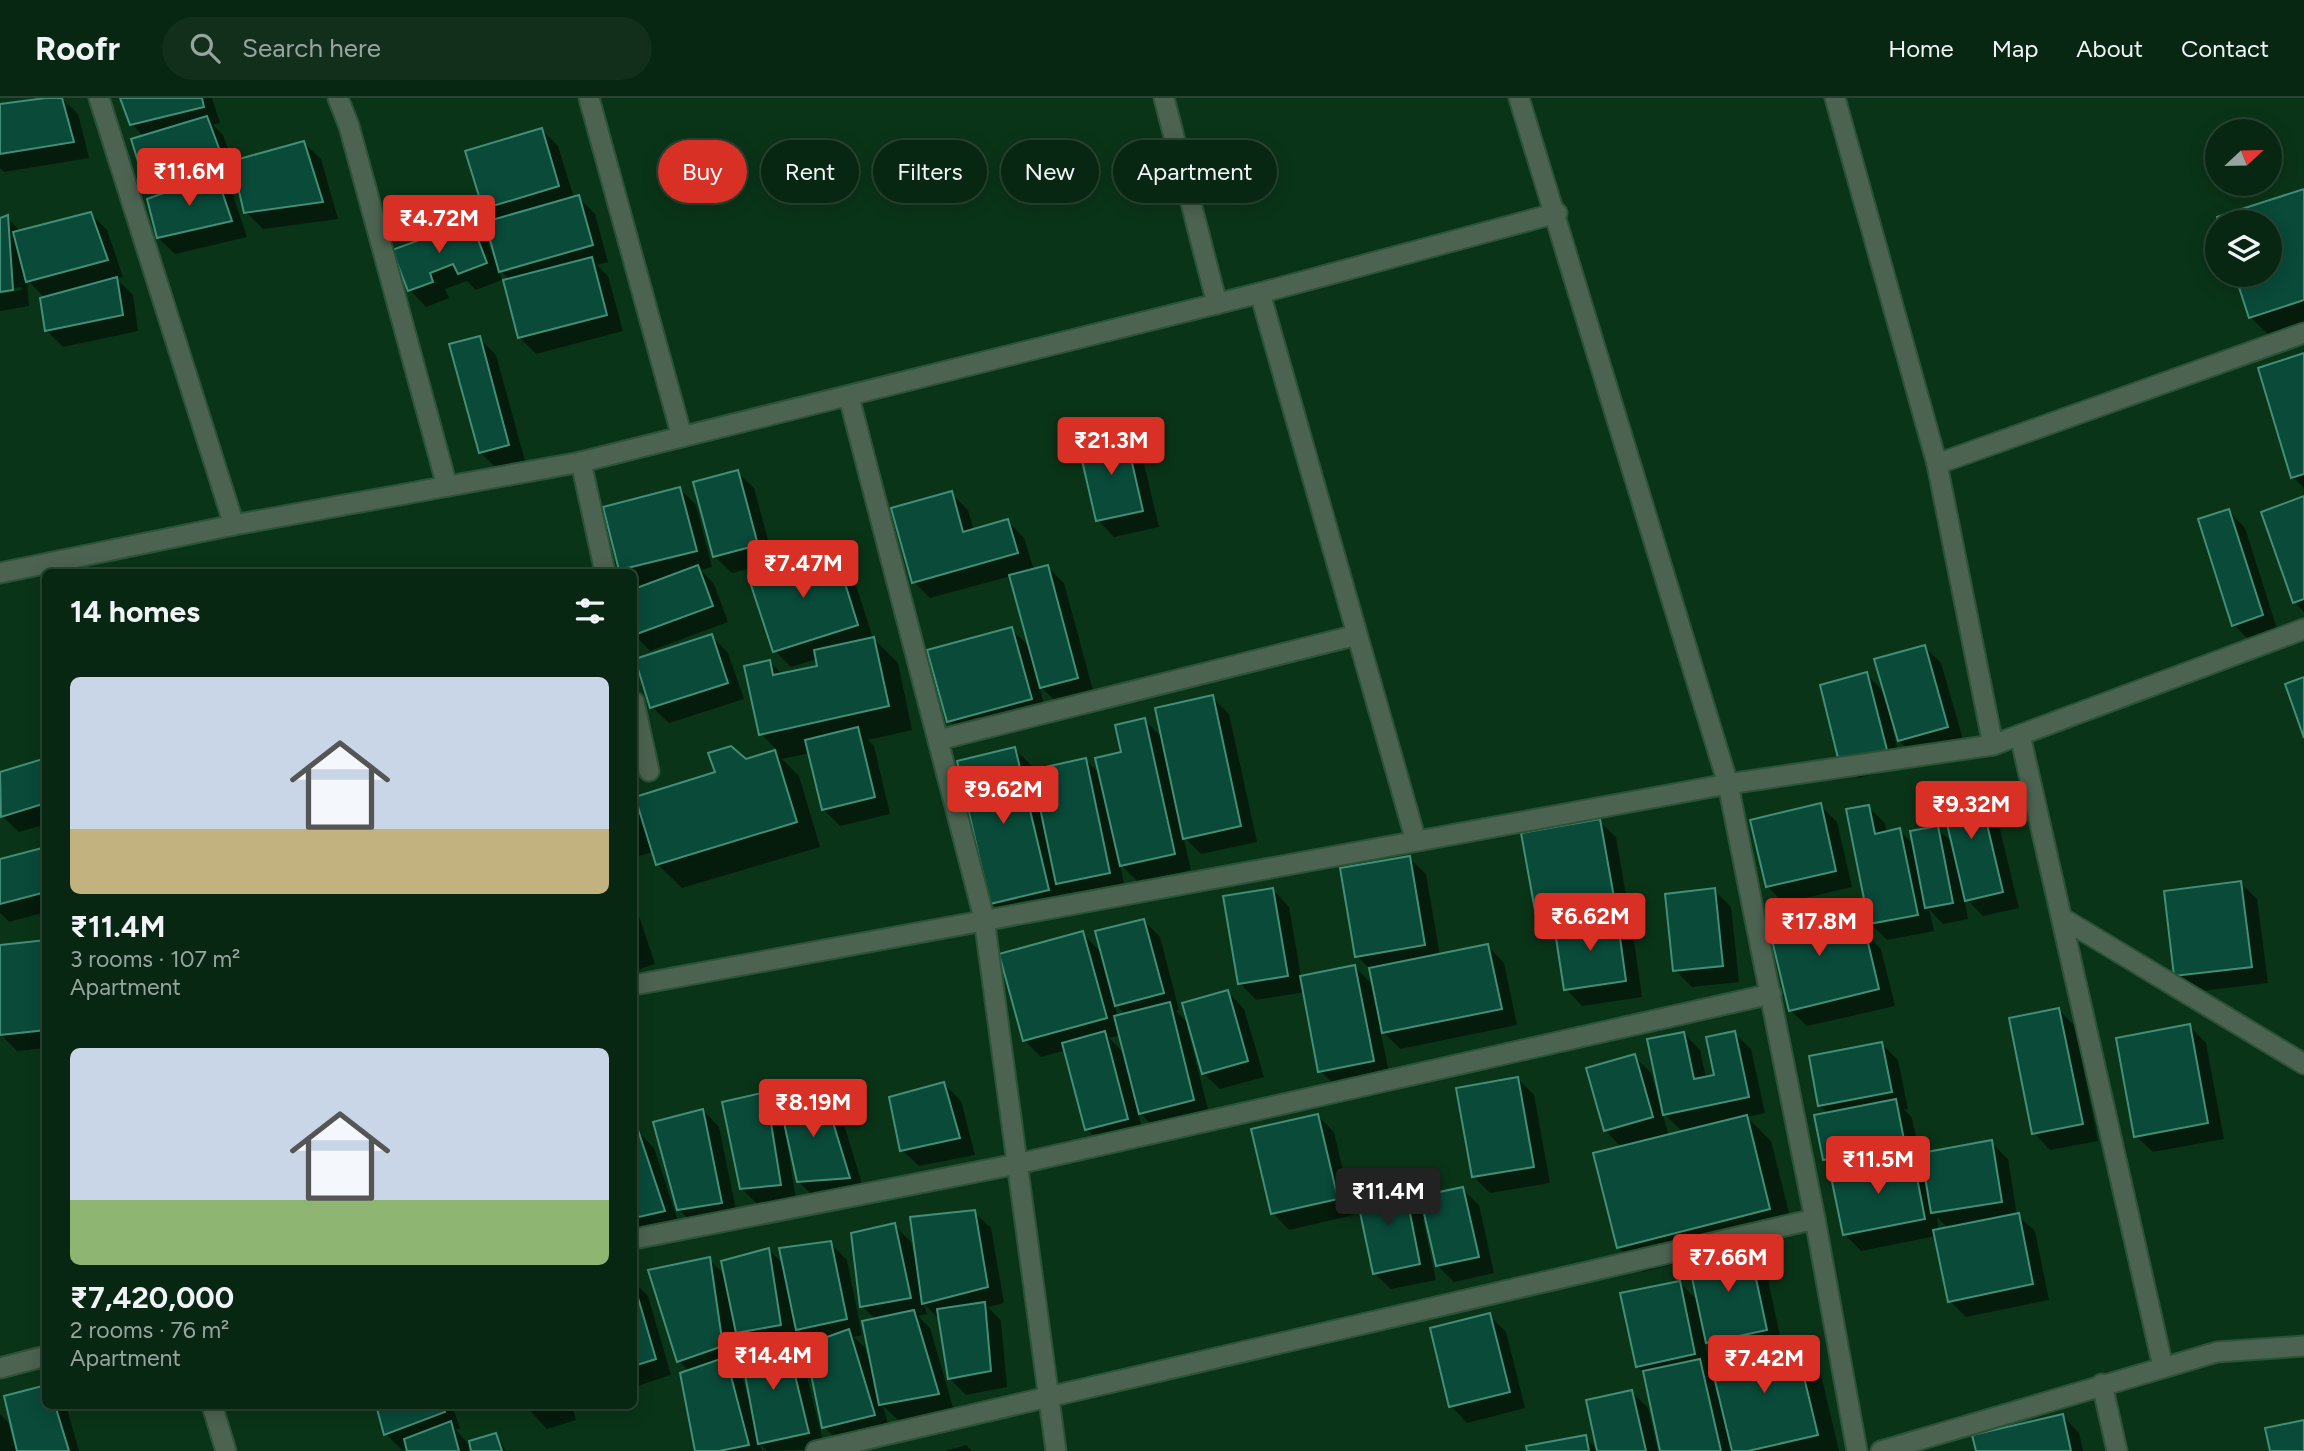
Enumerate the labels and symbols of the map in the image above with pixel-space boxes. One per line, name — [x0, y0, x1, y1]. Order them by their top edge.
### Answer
north arrow — [2205, 119, 2282, 196]
pin: ₹11.6M — [132, 148, 246, 208]
pin: ₹4.72M — [382, 195, 496, 255]
pin: ₹21.3M — [1054, 418, 1168, 477]
pin: ₹7.47M — [746, 540, 860, 600]
pin: ₹9.62M — [946, 766, 1060, 826]
pin: ₹9.32M — [1914, 782, 2028, 841]
pin: ₹6.62M — [1533, 894, 1647, 953]
pin: ₹17.8M — [1762, 898, 1876, 958]
pin: ₹8.19M — [756, 1080, 870, 1139]
pin: ₹11.5M — [1821, 1136, 1935, 1196]
pin: ₹11.4M — [1331, 1168, 1445, 1228]
pin: ₹7.66M — [1671, 1234, 1785, 1294]
pin: ₹14.4M — [716, 1332, 830, 1392]
pin: ₹7.42M — [1707, 1336, 1821, 1395]

